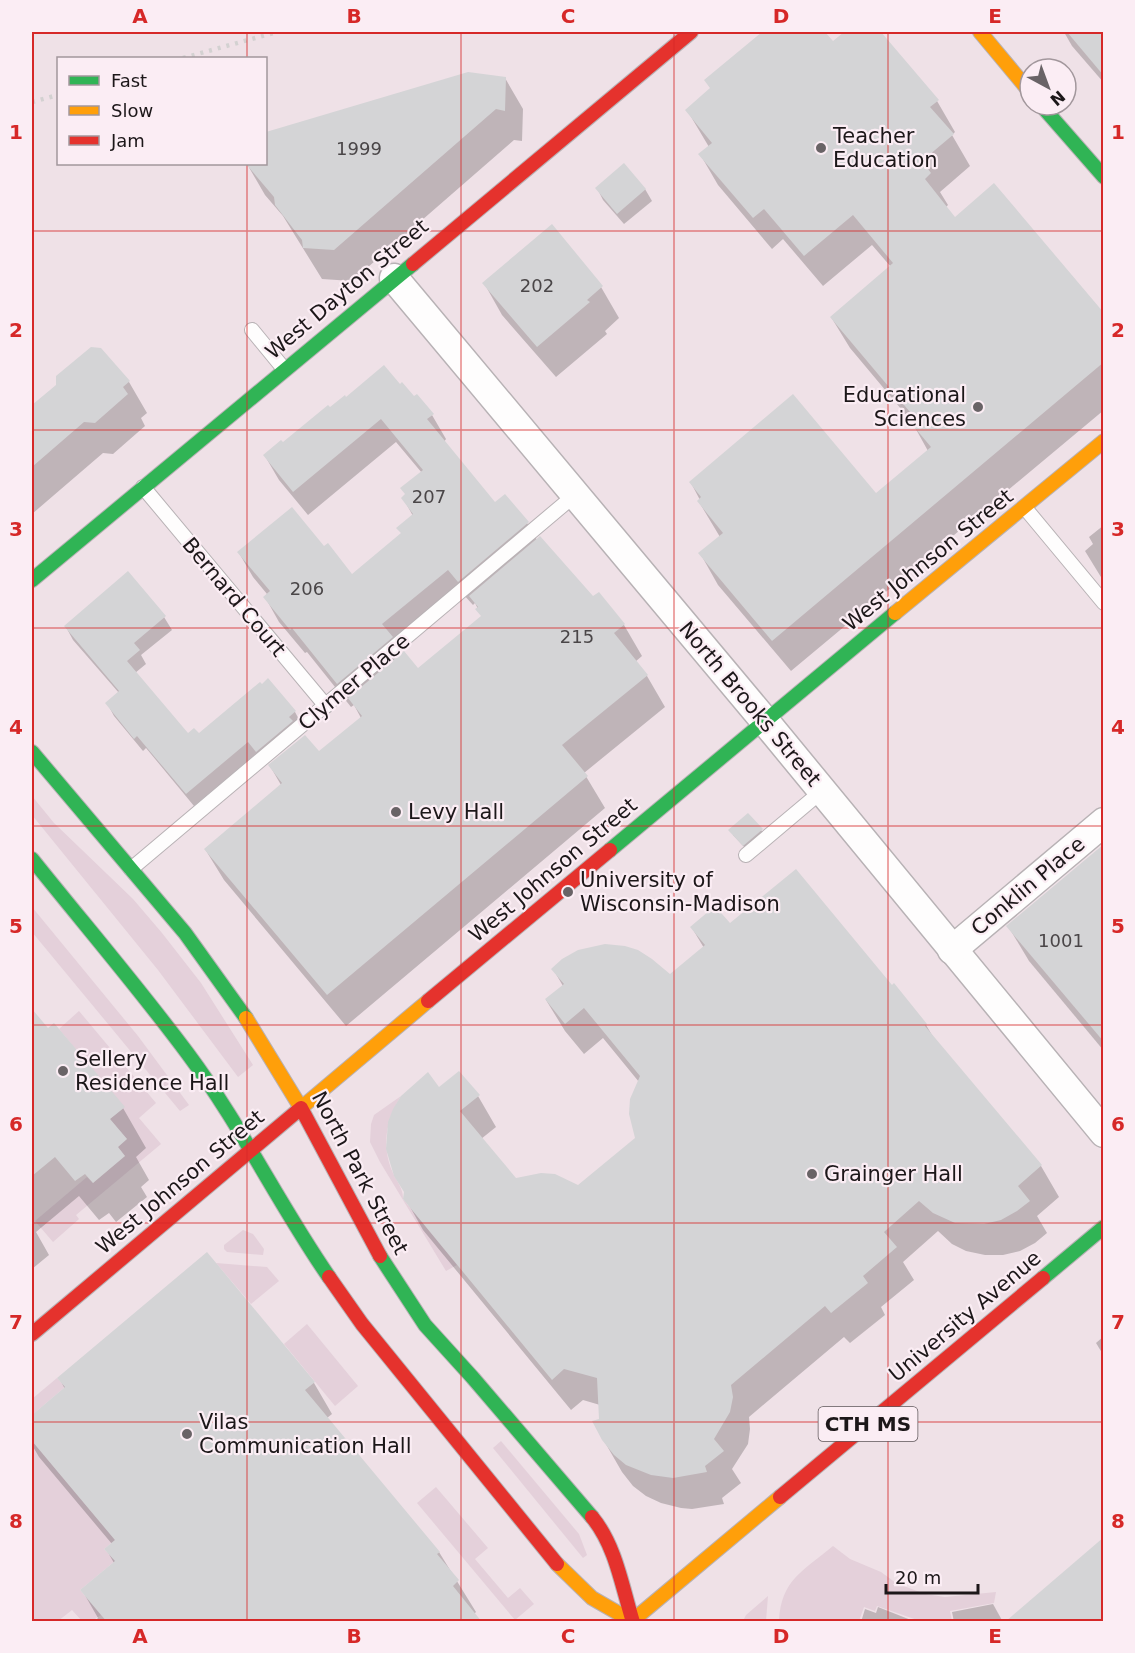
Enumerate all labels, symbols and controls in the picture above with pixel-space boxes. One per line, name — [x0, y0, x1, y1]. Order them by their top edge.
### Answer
text: A — [132, 4, 148, 28]
text: B — [346, 4, 362, 28]
text: C — [561, 4, 575, 28]
text: D — [773, 4, 789, 28]
text: E — [988, 4, 1002, 28]
legend — [57, 57, 267, 165]
north arrow — [1018, 57, 1078, 117]
text: Fast — [111, 70, 147, 91]
text: N — [1046, 86, 1069, 110]
text: Slow — [111, 100, 153, 121]
text: 1 — [9, 120, 23, 144]
text: 1 — [1111, 120, 1125, 144]
place label: Teacher Education — [832, 124, 938, 172]
text: Jam — [110, 130, 145, 151]
house number: 1999 — [336, 138, 382, 159]
marker: Teacher Education — [814, 141, 828, 155]
street label: West Dayton Street — [261, 214, 433, 364]
house number: 202 — [520, 275, 554, 296]
text: 2 — [9, 318, 23, 342]
text: 2 — [1111, 318, 1125, 342]
place label: Educational Sciences — [843, 383, 966, 431]
marker: Educational Sciences — [971, 400, 985, 414]
street label: West Johnson Street — [838, 484, 1018, 636]
house number: 207 — [412, 486, 446, 507]
text: 3 — [9, 517, 23, 541]
text: 3 — [1111, 517, 1125, 541]
street label: Bernard Court — [177, 533, 291, 661]
house number: 206 — [290, 578, 324, 599]
street label: North Brooks Street — [674, 617, 826, 791]
house number: 215 — [560, 626, 594, 647]
street label: Clymer Place — [294, 629, 414, 735]
text: 4 — [9, 715, 23, 739]
text: 4 — [1111, 715, 1125, 739]
street label: West Johnson Street — [464, 793, 642, 947]
place label: Levy Hall — [408, 800, 504, 824]
marker: Levy Hall — [389, 805, 403, 819]
street label: Conklin Place — [966, 832, 1090, 940]
place label: University of Wisconsin-Madison — [580, 868, 780, 916]
marker: University of Wisconsin-Madison — [561, 885, 575, 899]
text: 5 — [9, 914, 23, 938]
text: 5 — [1111, 914, 1125, 938]
house number: 1001 — [1038, 930, 1084, 951]
place label: Sellery Residence Hall — [75, 1047, 229, 1095]
marker: Sellery Residence Hall — [56, 1064, 70, 1078]
street label: North Park Street — [307, 1087, 413, 1259]
street label: West Johnson Street — [91, 1105, 269, 1259]
text: 6 — [9, 1112, 23, 1136]
text: 6 — [1111, 1112, 1125, 1136]
place label: Grainger Hall — [824, 1162, 963, 1186]
marker: Grainger Hall — [805, 1167, 819, 1181]
street label: University Avenue — [884, 1246, 1046, 1386]
text: 7 — [9, 1310, 23, 1334]
text: 7 — [1111, 1310, 1125, 1334]
road number: CTH MS — [818, 1407, 918, 1441]
place label: Vilas Communication Hall — [199, 1410, 412, 1458]
marker: Vilas Communication Hall — [180, 1427, 194, 1441]
text: 8 — [9, 1509, 23, 1533]
text: 8 — [1111, 1509, 1125, 1533]
scale bar — [886, 1557, 978, 1595]
text: 20 m — [895, 1567, 941, 1588]
text: A — [132, 1624, 148, 1648]
text: B — [346, 1624, 362, 1648]
text: C — [561, 1624, 575, 1648]
text: D — [773, 1624, 789, 1648]
text: E — [988, 1624, 1002, 1648]

